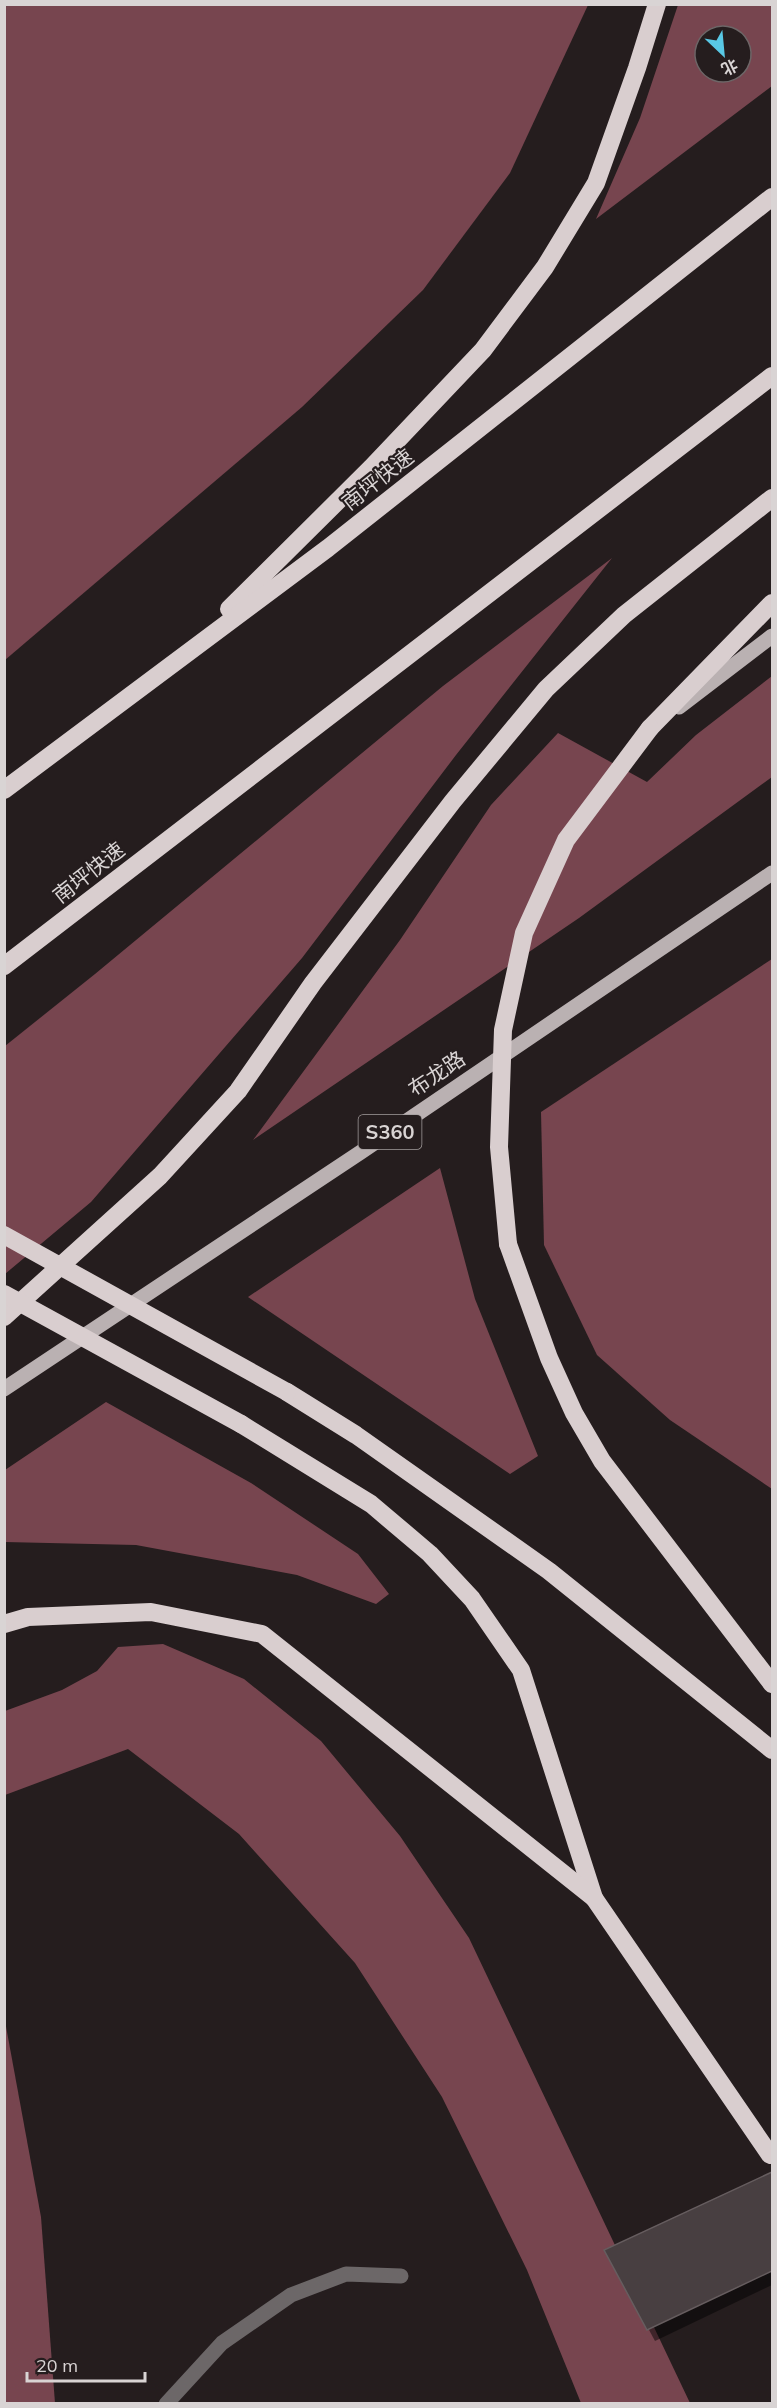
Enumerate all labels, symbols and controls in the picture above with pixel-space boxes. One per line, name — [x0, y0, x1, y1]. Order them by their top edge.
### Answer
north arrow — [693, 24, 753, 84]
text: 北 — [718, 55, 741, 80]
street label: 南坪快速 — [336, 443, 418, 515]
street label: 南坪快速 — [47, 836, 129, 908]
street label: 布龙路 — [403, 1045, 470, 1102]
road number: S360 — [358, 1115, 422, 1149]
scale bar — [27, 2345, 146, 2383]
text: 20 m — [36, 2354, 78, 2377]

